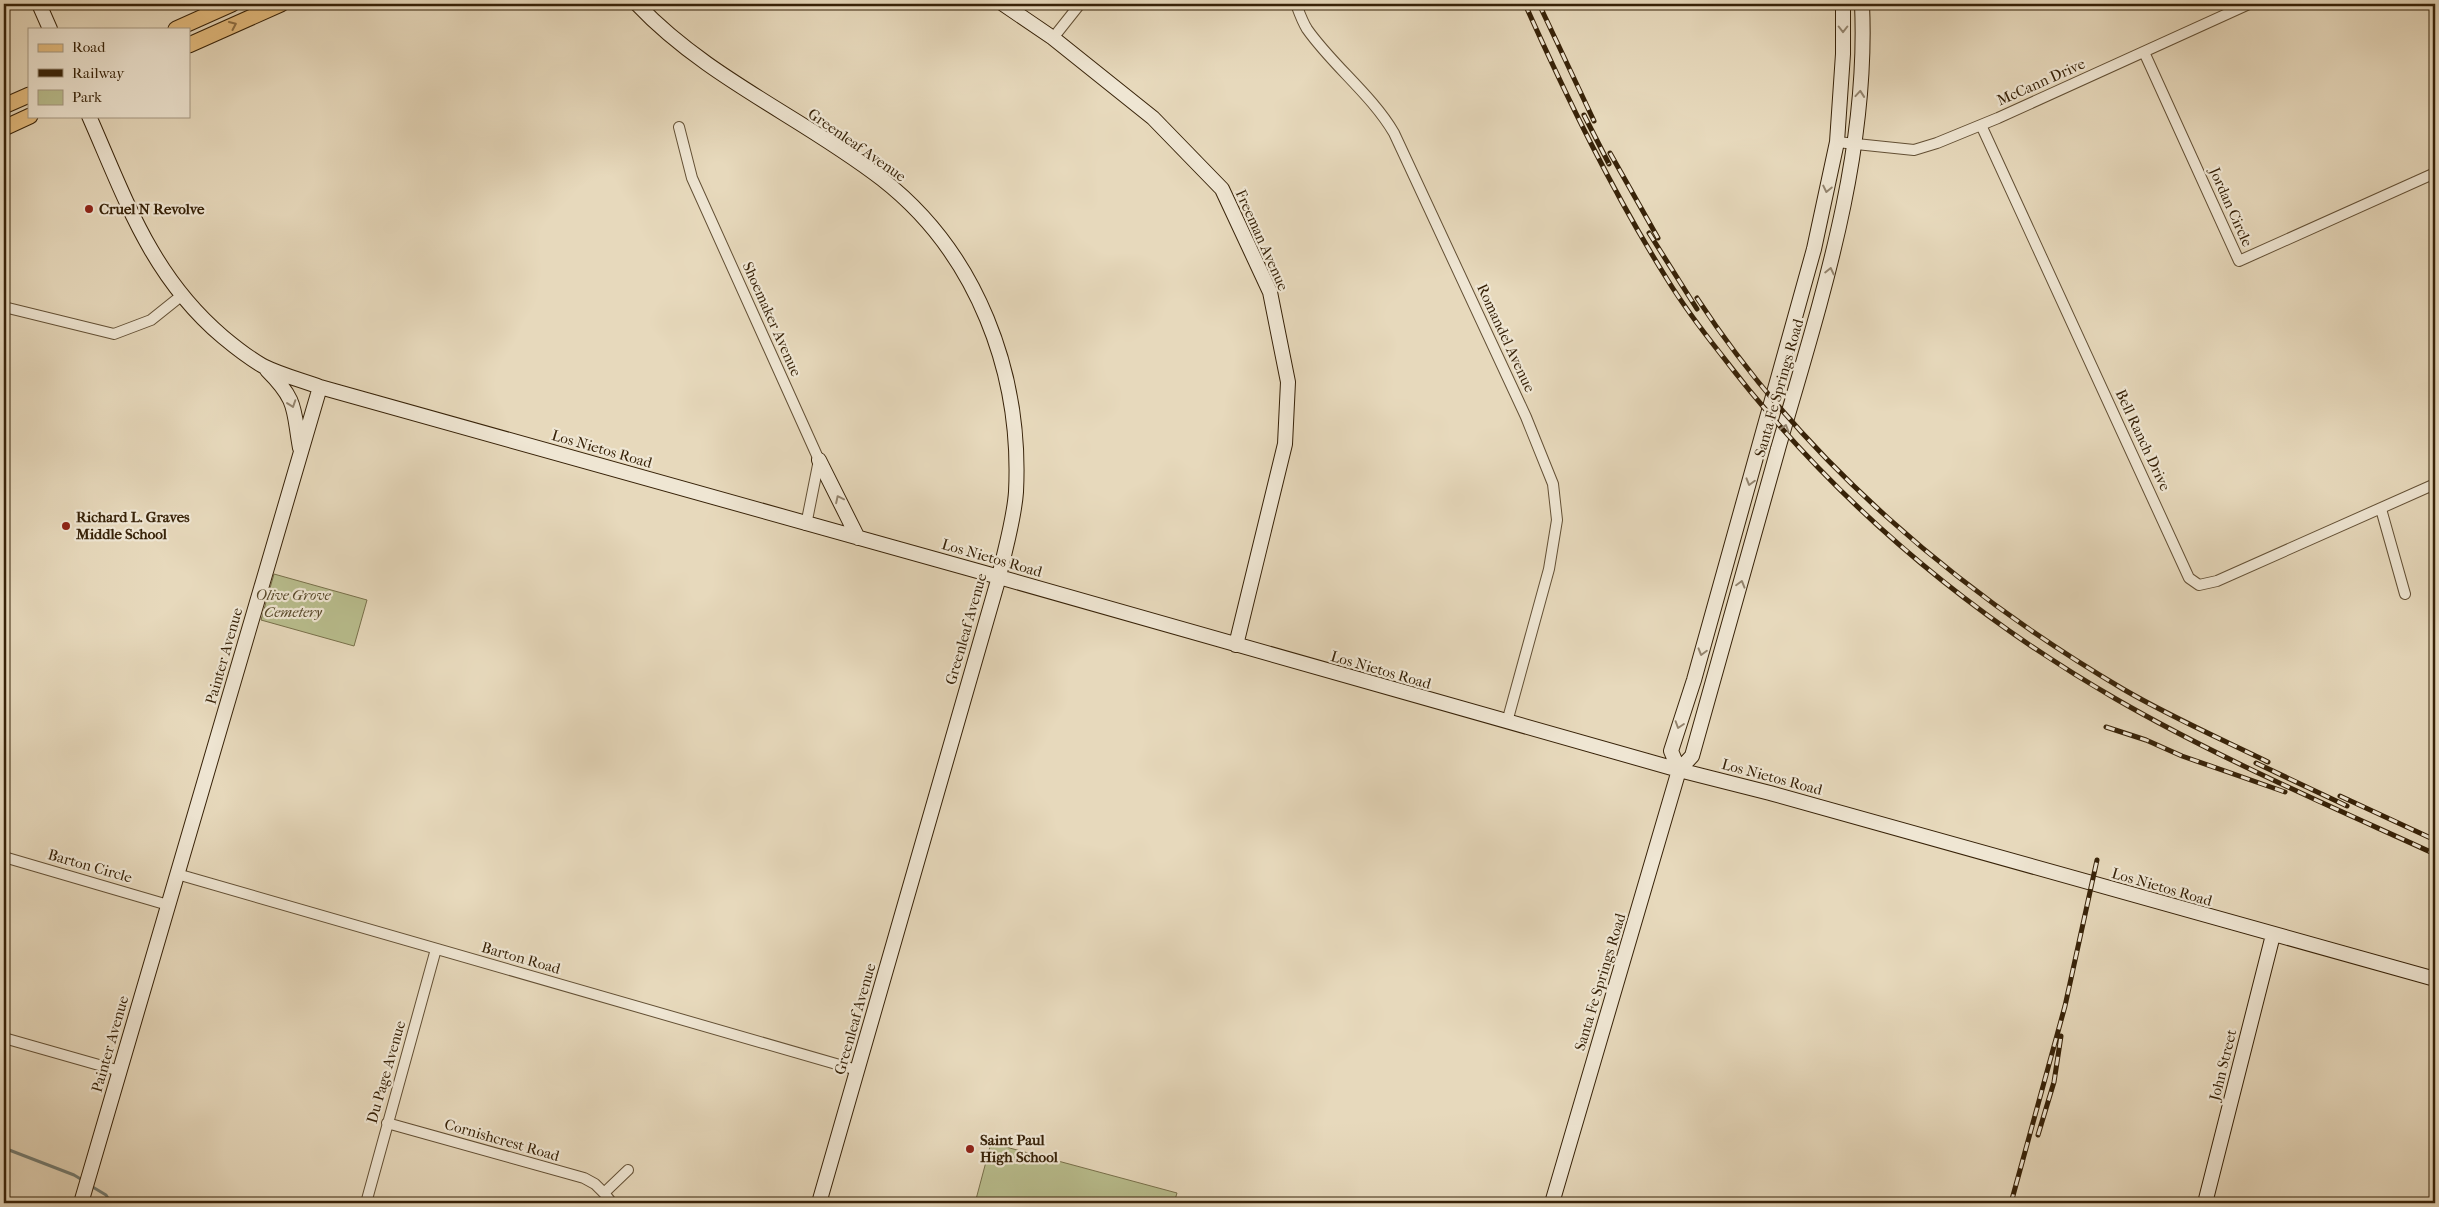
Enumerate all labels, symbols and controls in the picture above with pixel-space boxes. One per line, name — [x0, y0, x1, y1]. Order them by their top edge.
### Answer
one-way arrow — [228, 21, 237, 32]
one-way arrow — [1838, 25, 1848, 33]
legend — [28, 28, 190, 118]
text: Road — [72, 38, 106, 56]
street label: McCann Drive — [1994, 54, 2088, 109]
text: Railway — [72, 64, 125, 82]
text: Park — [72, 88, 102, 106]
one-way arrow — [1854, 90, 1865, 98]
street label: Greenleaf Avenue — [805, 105, 910, 186]
street label: Jordan Circle — [2205, 164, 2257, 250]
one-way arrow — [1822, 185, 1833, 194]
street label: Freeman Avenue — [1232, 187, 1293, 294]
place label: Cruel N Revolve — [99, 200, 205, 218]
marker: Cruel N Revolve — [83, 203, 95, 215]
street label: Shoemaker Avenue — [739, 259, 806, 380]
one-way arrow — [1824, 267, 1835, 276]
street label: Romandel Avenue — [1473, 281, 1539, 396]
street label: Santa Fe Springs Road — [1751, 316, 1808, 459]
street label: Bell Ranch Drive — [2112, 386, 2175, 494]
one-way arrow — [286, 399, 296, 408]
one-way arrow — [1779, 424, 1789, 432]
street label: Los Nietos Road — [550, 426, 655, 472]
one-way arrow — [1745, 477, 1756, 486]
one-way arrow — [834, 495, 845, 504]
place label: Richard L. Graves Middle School — [75, 508, 190, 543]
marker: Richard L. Graves Middle School — [60, 520, 72, 532]
street label: Los Nietos Road — [940, 535, 1045, 581]
street label: Greenleaf Avenue — [941, 570, 991, 687]
one-way arrow — [1735, 580, 1745, 588]
park label: Olive Grove Cemetery — [255, 586, 332, 621]
street label: Painter Avenue — [202, 605, 247, 706]
street label: Los Nietos Road — [1329, 647, 1434, 693]
one-way arrow — [1698, 648, 1708, 656]
one-way arrow — [1675, 721, 1685, 729]
street label: Los Nietos Road — [1720, 755, 1825, 799]
street label: Barton Circle — [46, 845, 135, 887]
street label: Los Nietos Road — [2110, 864, 2215, 910]
street label: Santa Fe Springs Road — [1571, 910, 1630, 1053]
street label: Barton Road — [479, 938, 563, 978]
street label: Greenleaf Avenue — [830, 960, 880, 1077]
street label: Painter Avenue — [88, 993, 133, 1094]
street label: Du Page Avenue — [363, 1018, 409, 1125]
street label: John Street — [2205, 1027, 2241, 1103]
street label: Cornishcrest Road — [442, 1115, 562, 1165]
place label: Saint Paul High School — [980, 1131, 1059, 1166]
marker: Saint Paul High School — [964, 1143, 976, 1155]

